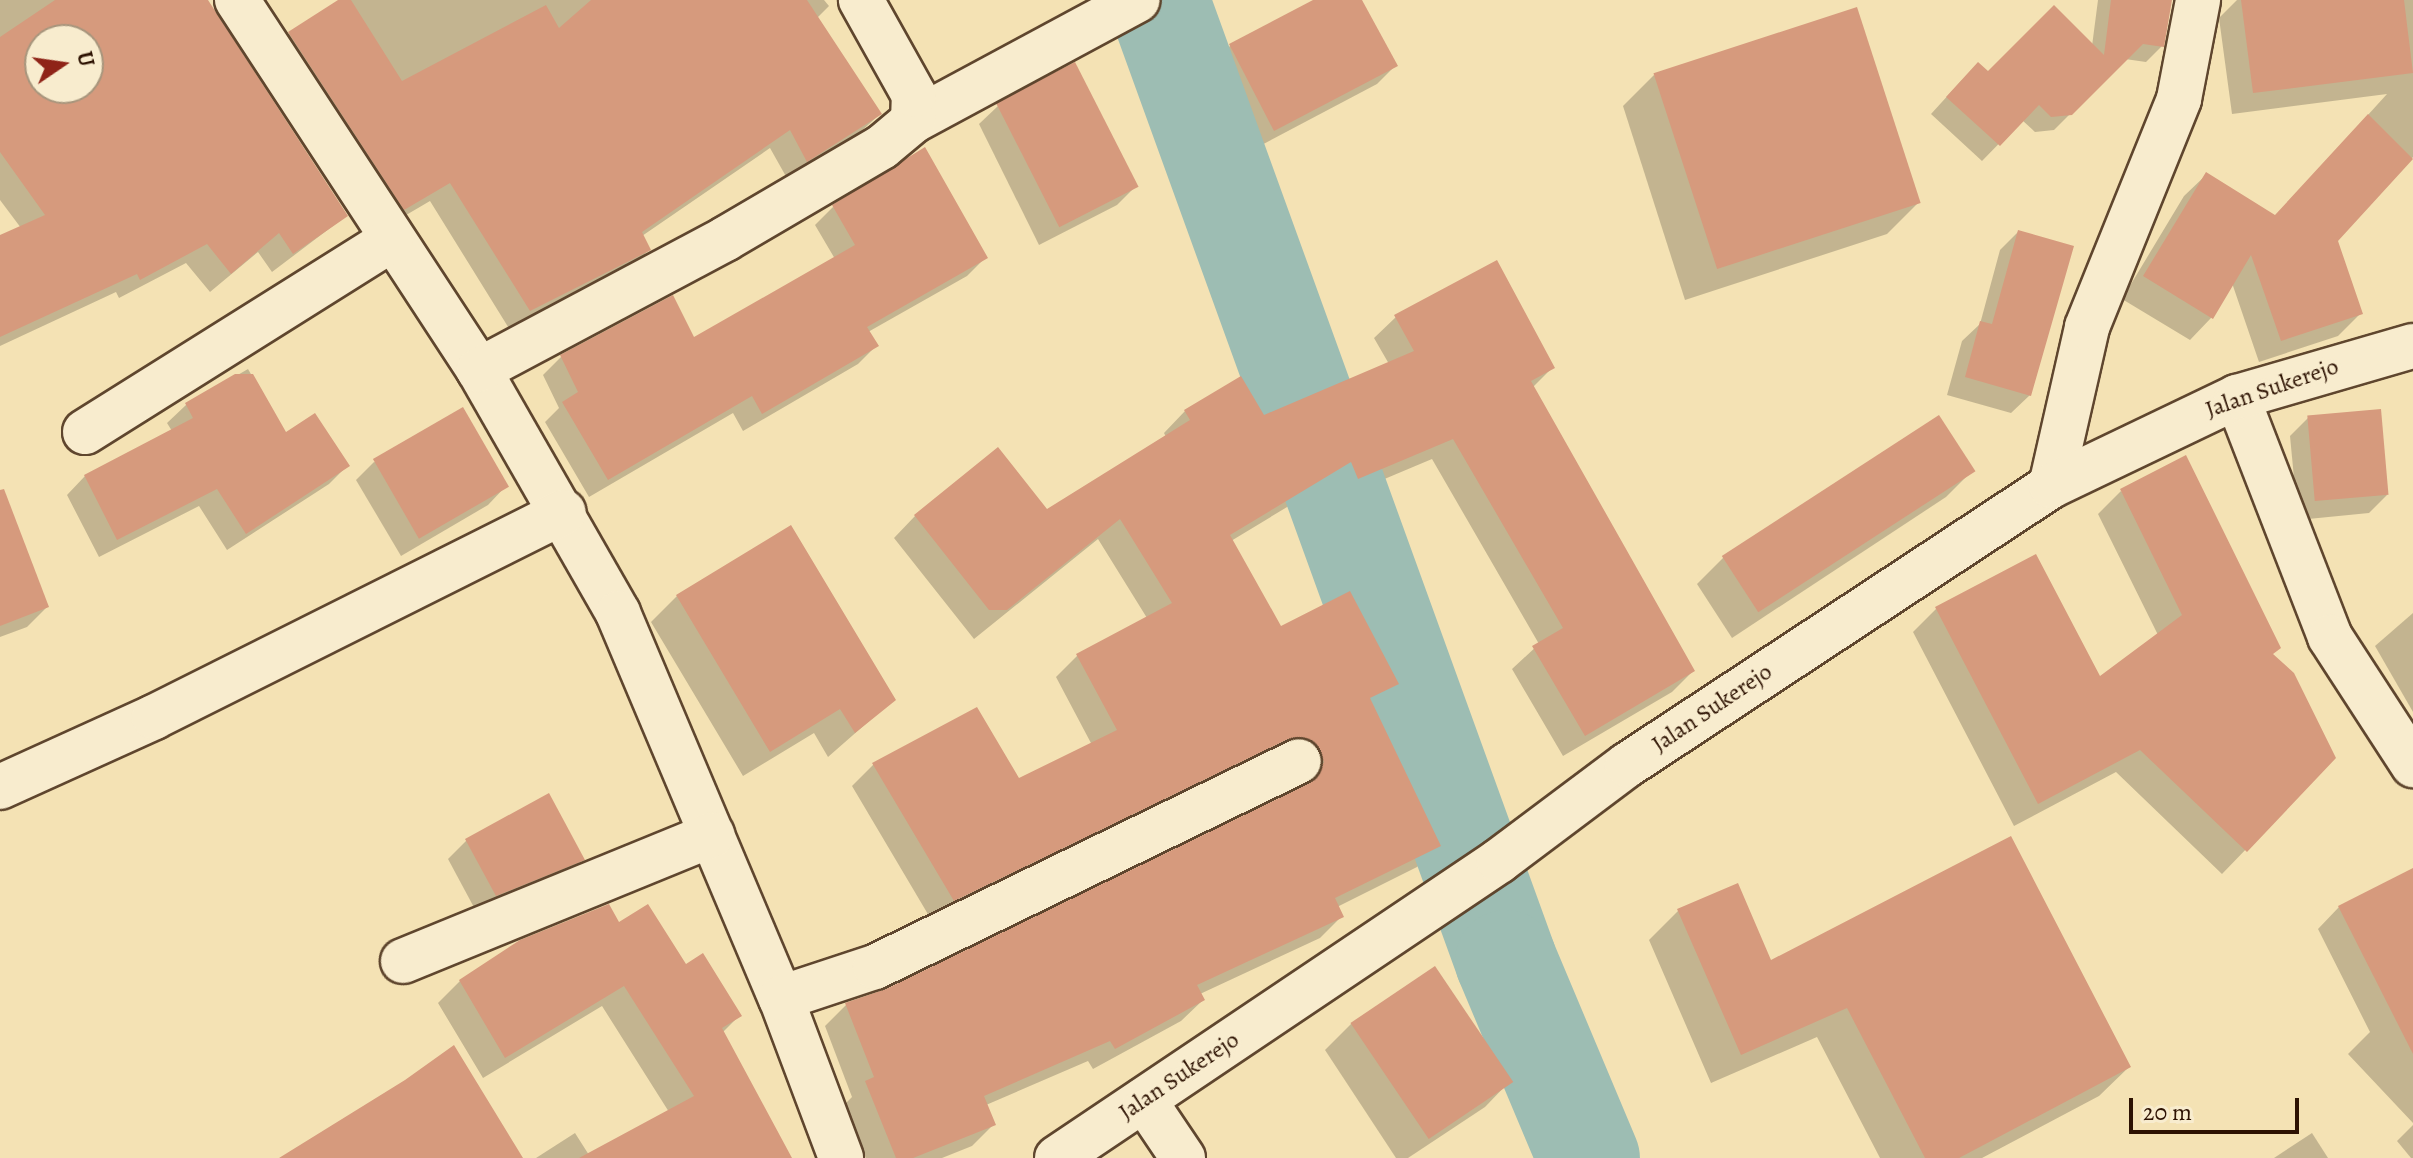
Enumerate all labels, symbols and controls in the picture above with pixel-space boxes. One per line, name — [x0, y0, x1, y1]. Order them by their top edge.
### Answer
north arrow — [24, 24, 104, 104]
text: U — [69, 49, 102, 69]
street label: Jalan Sukerejo — [2202, 352, 2342, 424]
street label: Jalan Sukerejo — [1646, 657, 1778, 759]
street label: Jalan Sukerejo — [1113, 1025, 1245, 1127]
scale bar — [2133, 1082, 2303, 1132]
text: 20 m — [2143, 1096, 2192, 1128]

